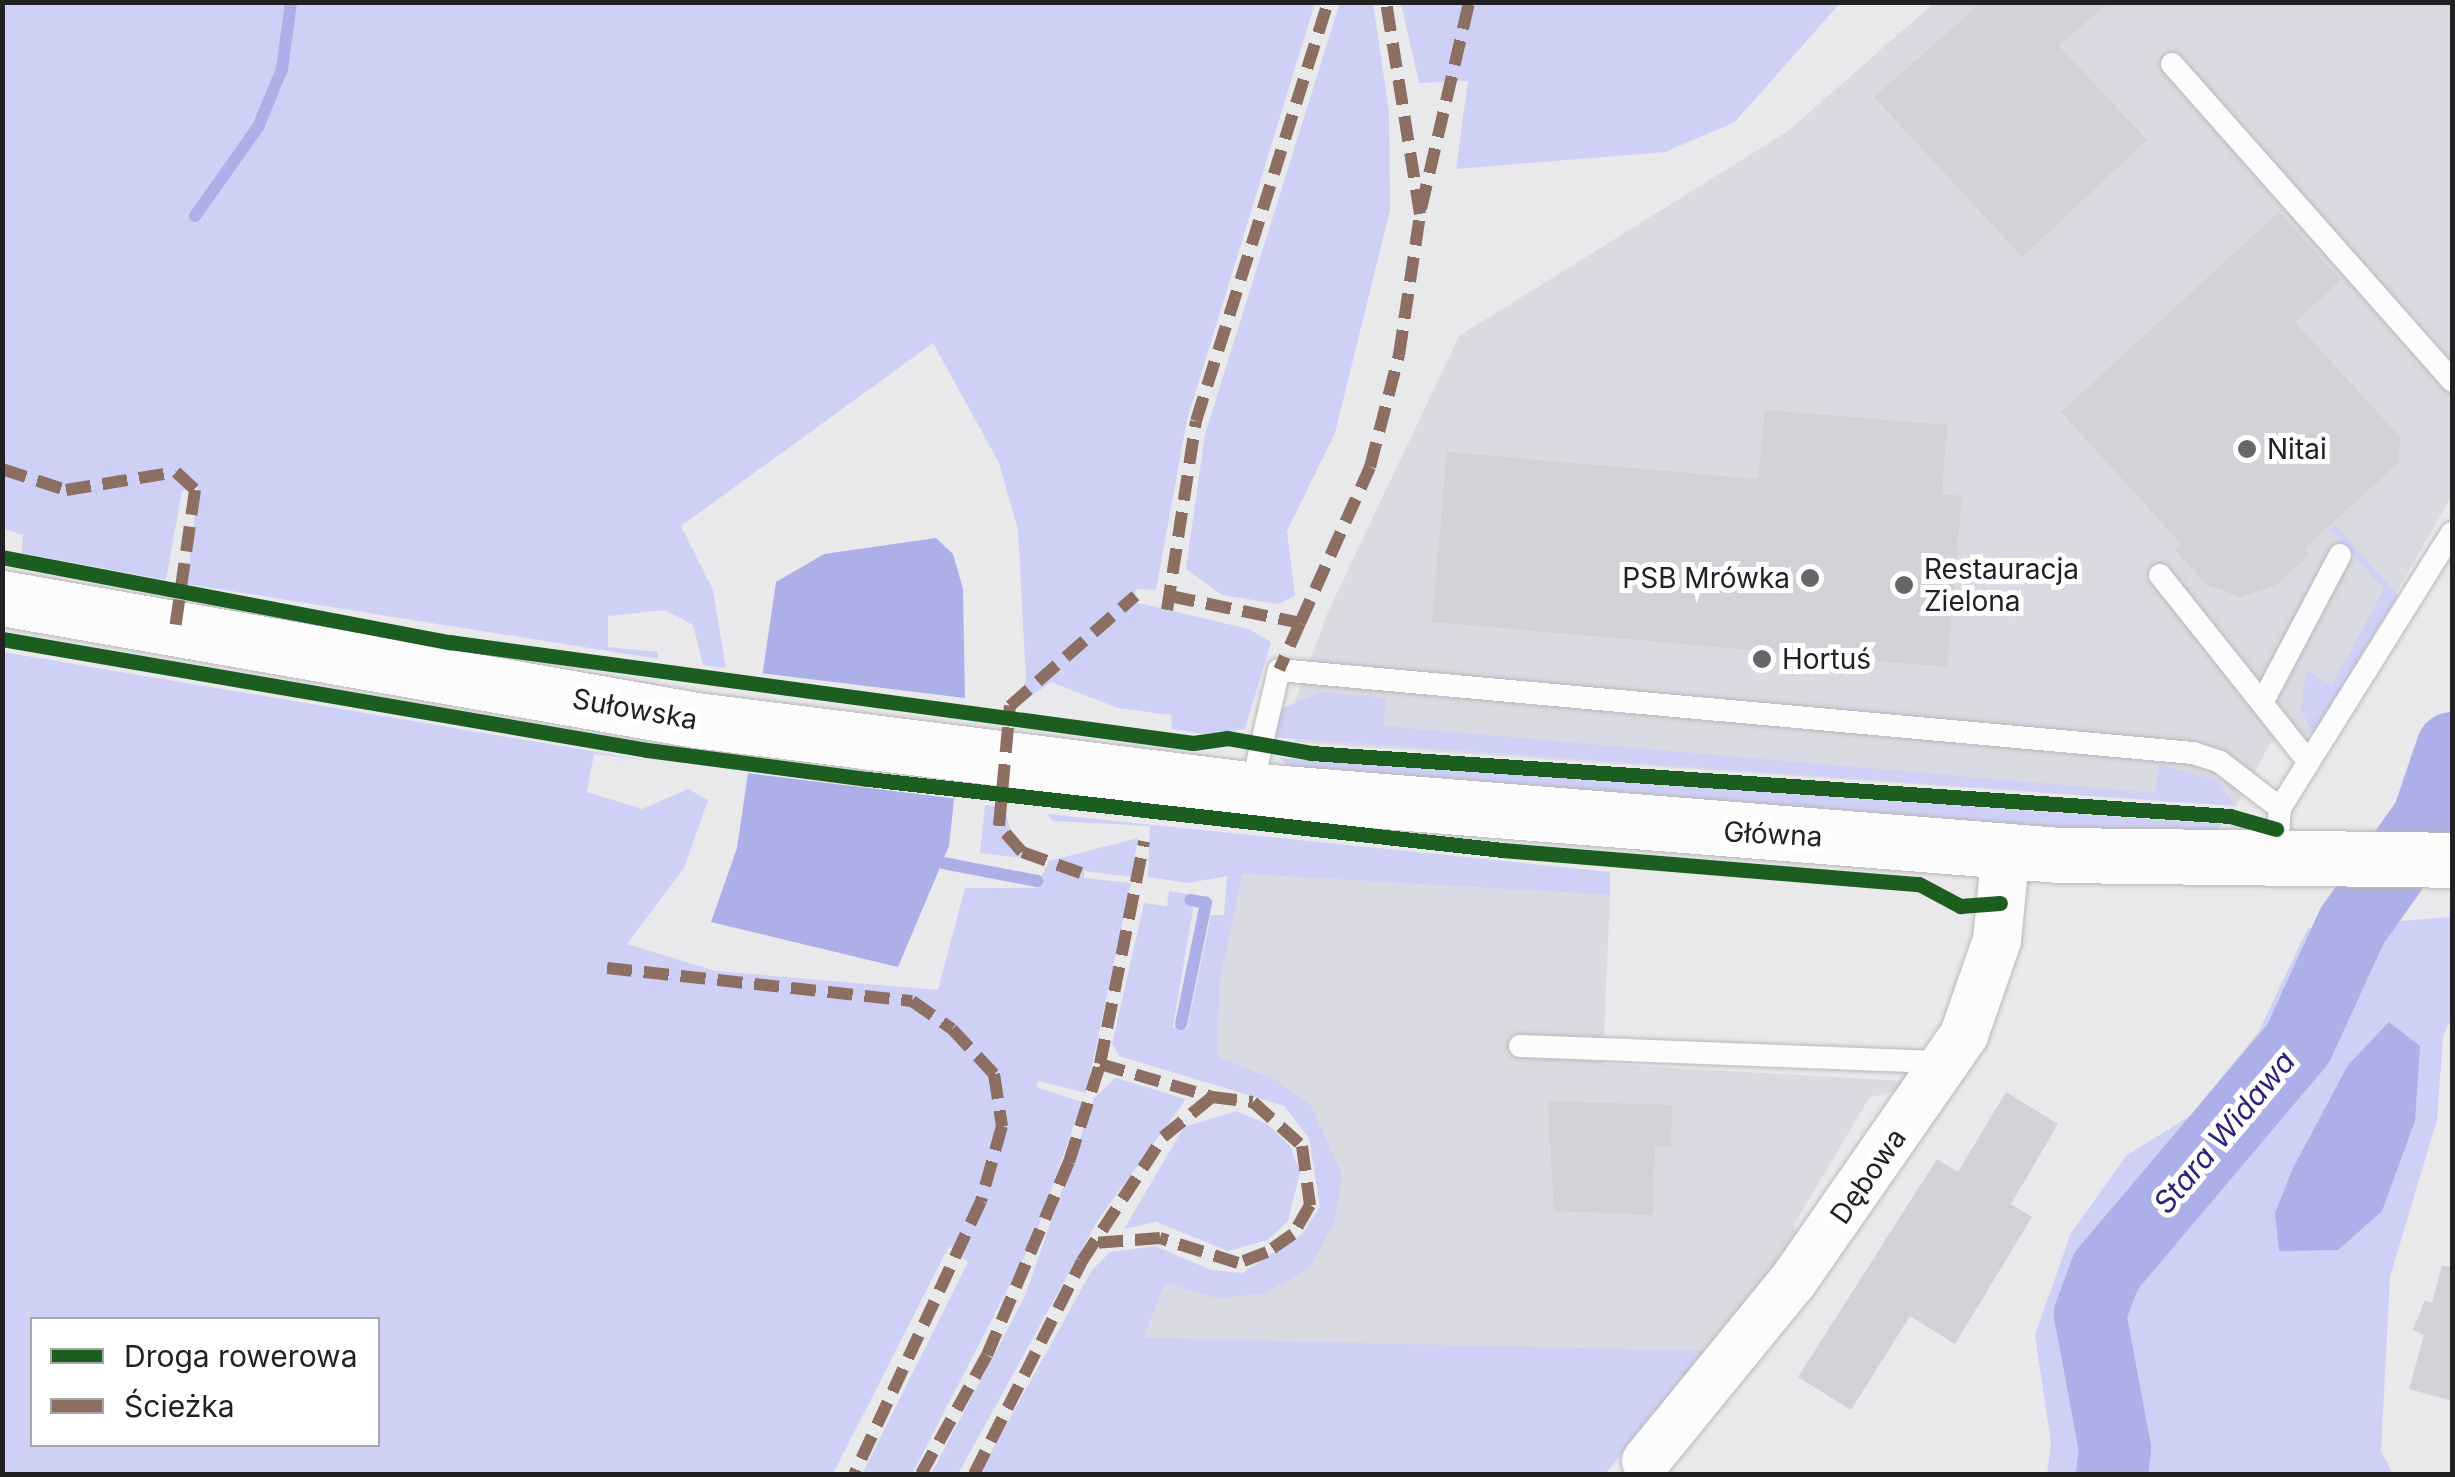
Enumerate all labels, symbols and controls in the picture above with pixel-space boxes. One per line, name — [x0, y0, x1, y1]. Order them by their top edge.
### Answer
place label: Nitai — [2267, 432, 2327, 466]
marker: Nitai — [2236, 438, 2258, 460]
place label: Restauracja Zielona — [1924, 552, 2079, 618]
place label: PSB Mrówka — [1622, 561, 1790, 595]
marker: PSB Mrówka — [1799, 567, 1821, 589]
marker: Restauracja Zielona — [1893, 574, 1915, 596]
place label: Hortuś — [1782, 642, 1871, 676]
marker: Hortuś — [1751, 648, 1773, 670]
street label: Sułowska — [570, 681, 700, 737]
street label: Główna — [1723, 815, 1823, 853]
water label: Stara Widawa — [2146, 1043, 2302, 1221]
street label: Dębowa — [1823, 1122, 1913, 1230]
legend — [30, 1317, 380, 1447]
text: Droga rowerowa — [124, 1338, 358, 1374]
text: Ścieżka — [124, 1388, 235, 1424]

